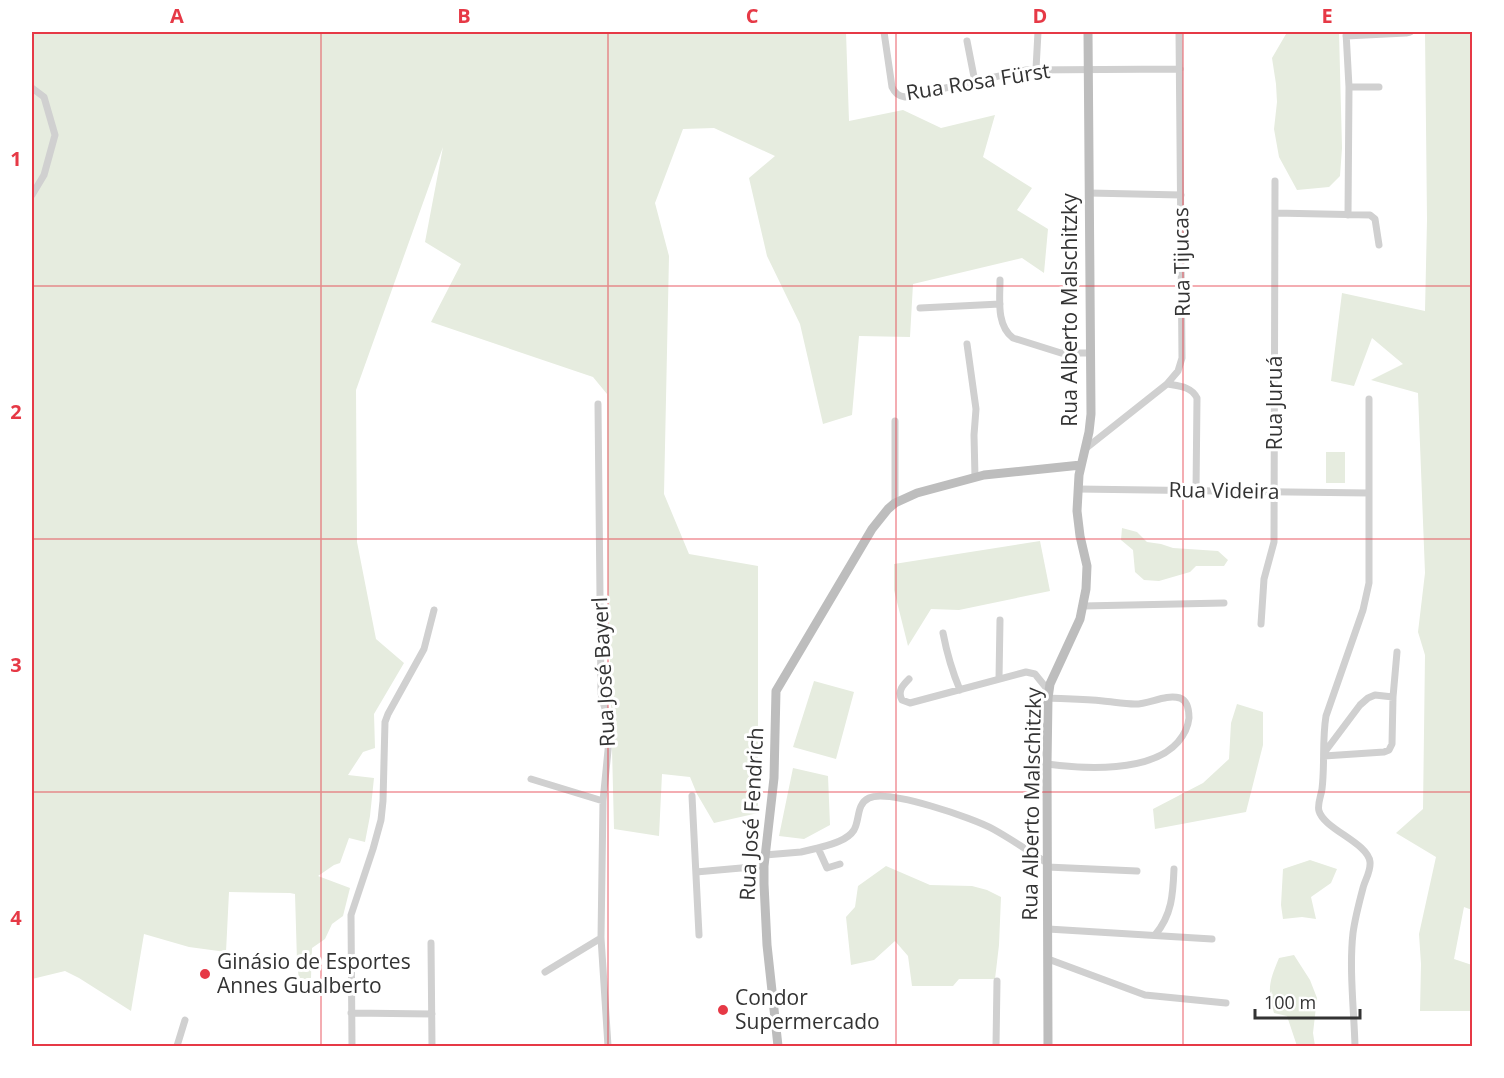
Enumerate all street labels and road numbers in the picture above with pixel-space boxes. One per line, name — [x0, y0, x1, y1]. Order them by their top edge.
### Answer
street label: Rua Rosa Fürst — [904, 56, 1052, 106]
street label: Rua Alberto Malschitzky — [1055, 193, 1083, 427]
street label: Rua Tijucas — [1166, 207, 1196, 317]
street label: Rua Juruá — [1260, 356, 1288, 450]
street label: Rua Videira — [1168, 475, 1280, 505]
street label: Rua José Bayerl — [585, 596, 621, 748]
street label: Rua Alberto Malschitzky — [1015, 687, 1047, 921]
street label: Rua José Fendrich — [732, 726, 770, 901]

